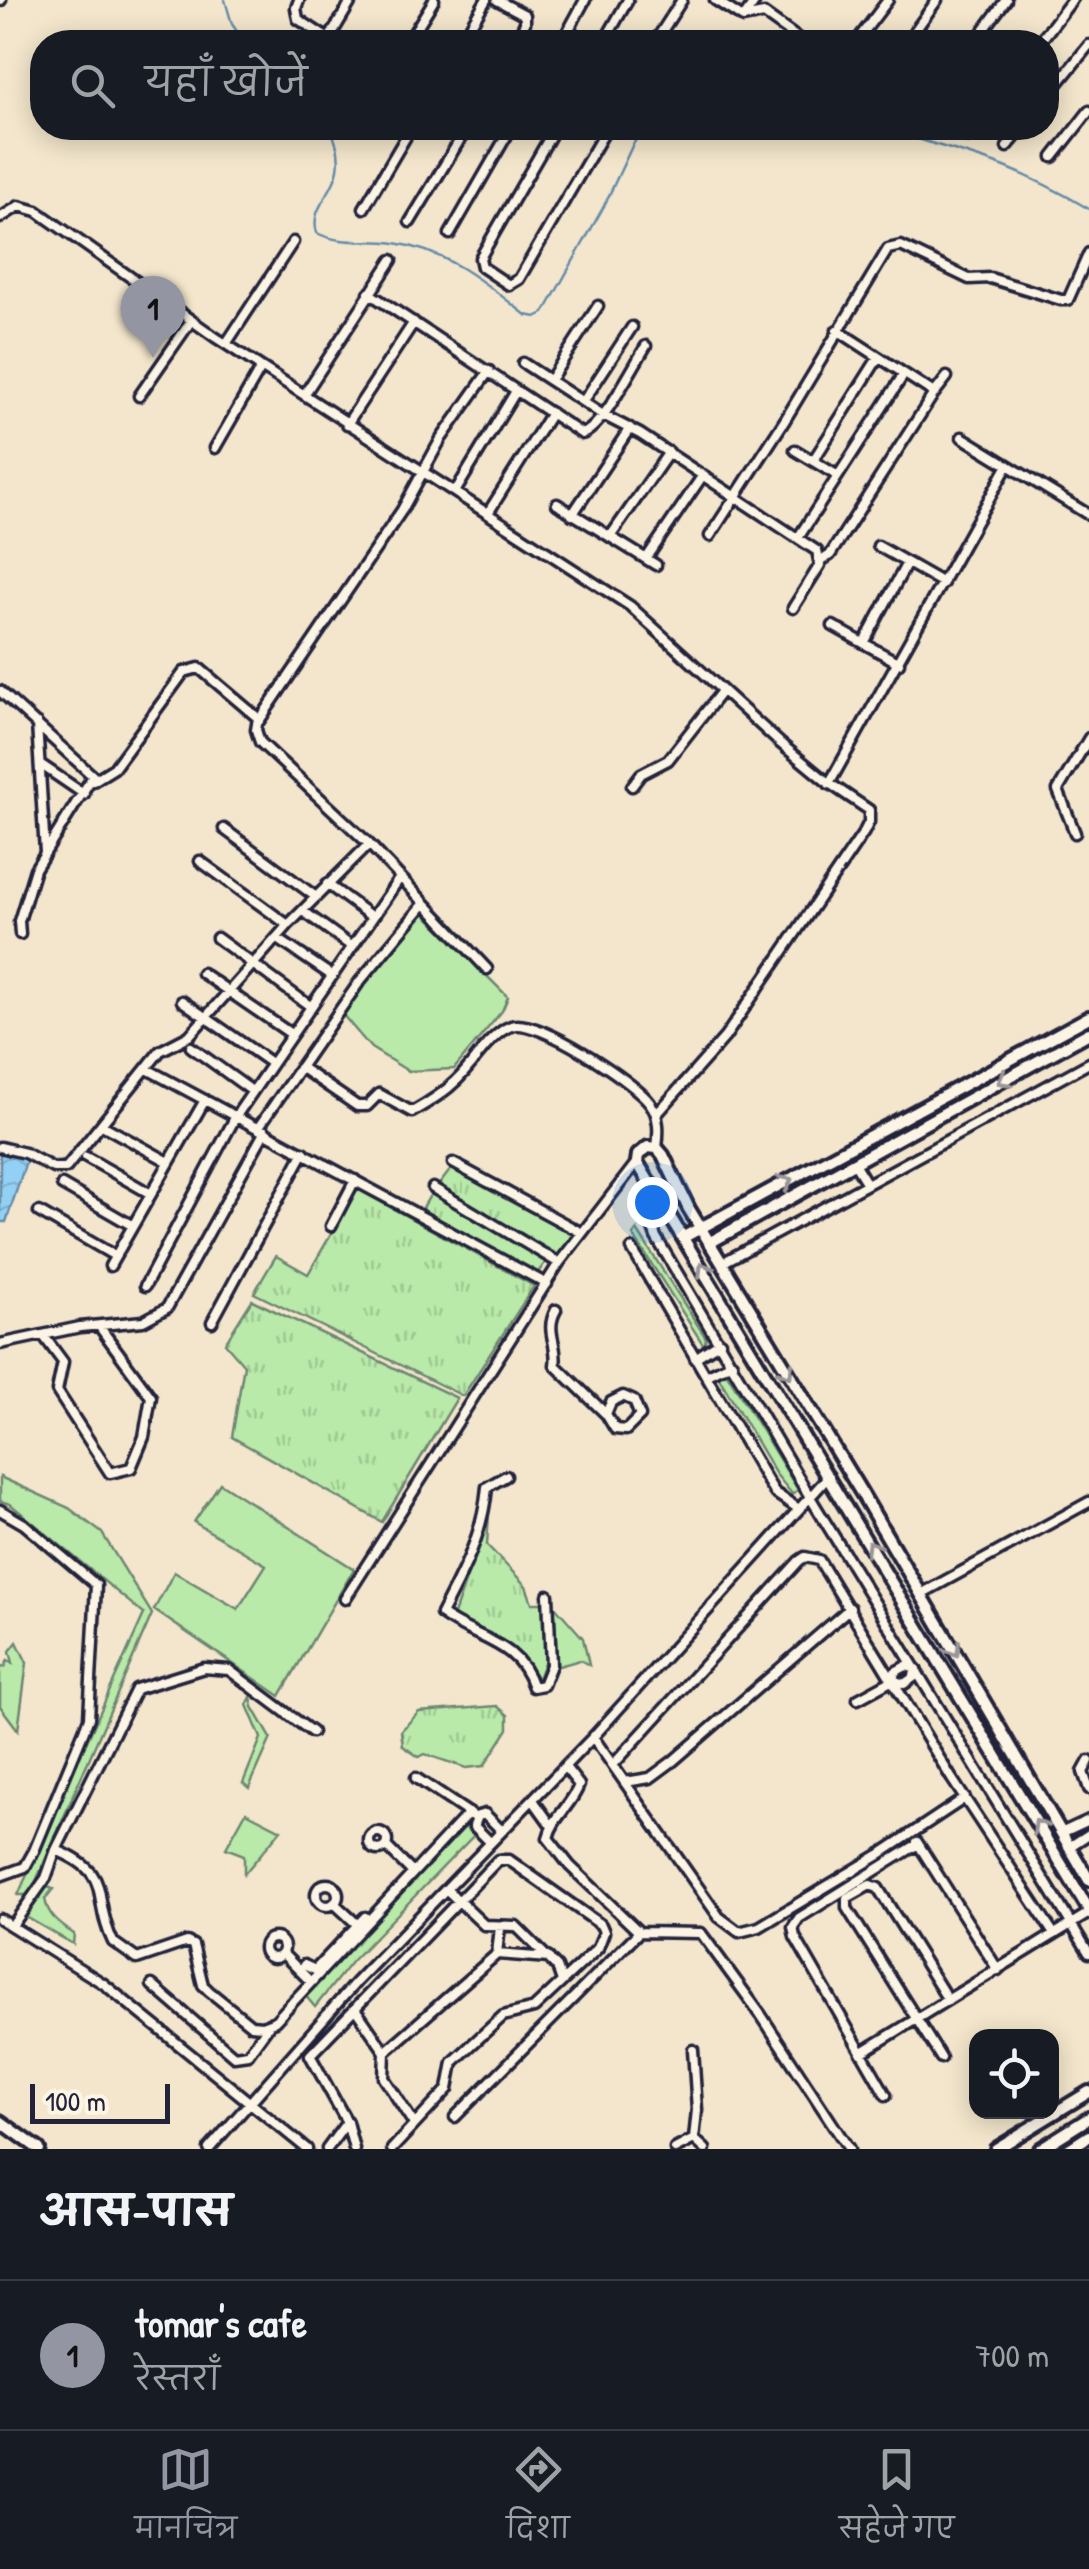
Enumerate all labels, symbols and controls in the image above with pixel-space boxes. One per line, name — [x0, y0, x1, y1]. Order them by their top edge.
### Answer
search box — [30, 30, 1059, 140]
text: यहाँ खोजें — [145, 55, 307, 107]
icon: search — [65, 58, 120, 113]
pin: 1 — [120, 276, 186, 358]
one-way arrow — [996, 1068, 1014, 1088]
one-way arrow — [776, 1175, 794, 1194]
your location — [627, 1177, 678, 1228]
one-way arrow — [697, 1262, 716, 1280]
one-way arrow — [775, 1361, 794, 1379]
one-way arrow — [865, 1540, 884, 1558]
one-way arrow — [942, 1639, 961, 1657]
one-way arrow — [1032, 1819, 1051, 1837]
map controls — [969, 2029, 1059, 2119]
button: locate — [969, 2029, 1059, 2119]
scale bar — [30, 2079, 170, 2124]
text: 100 m — [45, 2082, 106, 2120]
text: आस-पास — [40, 2181, 232, 2238]
text: tomar's cafe — [135, 2297, 307, 2349]
text: 1 — [67, 2334, 78, 2377]
text: 700 m — [975, 2334, 1049, 2377]
text: रेस्तराँ — [135, 2357, 220, 2400]
tab: मानचित्र — [135, 2442, 237, 2559]
tab: दिशा — [506, 2442, 570, 2559]
tab: सहेजे गए — [839, 2442, 954, 2559]

